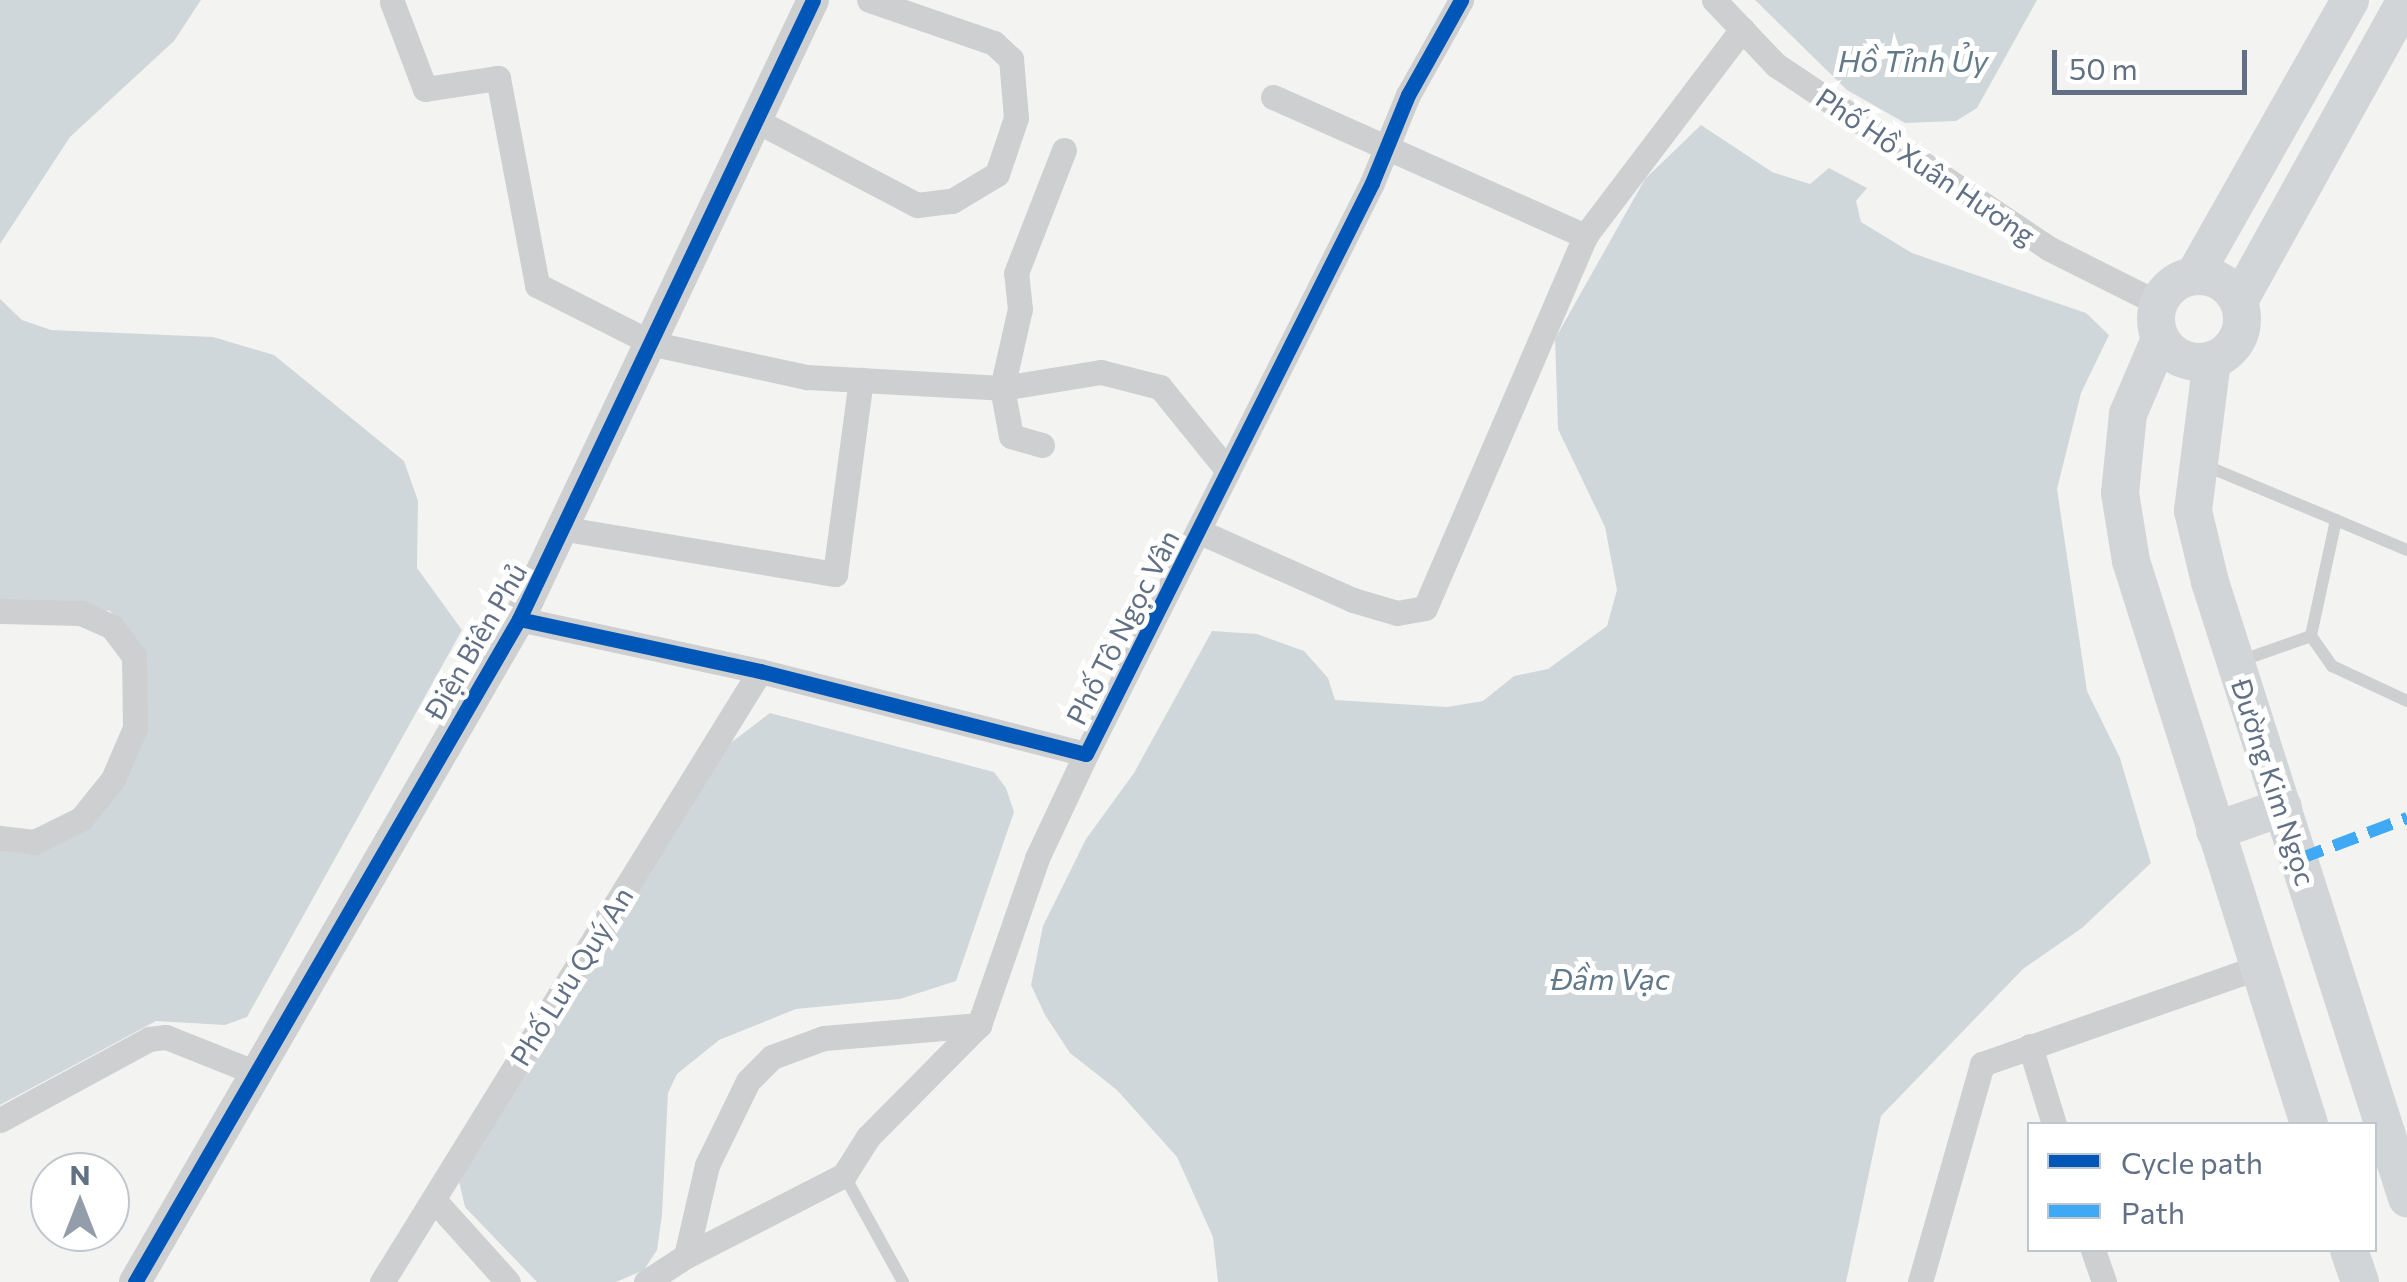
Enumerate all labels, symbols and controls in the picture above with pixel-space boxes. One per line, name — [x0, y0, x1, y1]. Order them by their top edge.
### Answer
scale bar — [2057, 30, 2252, 92]
water label: Hồ Tỉnh Ủy — [1838, 42, 1988, 78]
text: 50 m — [2069, 49, 2138, 86]
street label: Phố Hồ Xuân Hương — [1810, 80, 2042, 252]
street label: Phố Tô Ngọc Vân — [1058, 524, 1186, 730]
street label: Điện Biên Phủ — [417, 557, 533, 725]
street label: Đường Kim Ngọc — [2225, 675, 2323, 889]
street label: Phố Lưu Quý An — [503, 880, 639, 1072]
water label: Đầm Vạc — [1551, 960, 1669, 996]
legend — [2027, 1122, 2377, 1252]
text: Cycle path — [2121, 1143, 2263, 1180]
north arrow — [30, 1152, 130, 1252]
text: N — [70, 1157, 91, 1191]
text: Path — [2121, 1193, 2185, 1230]

